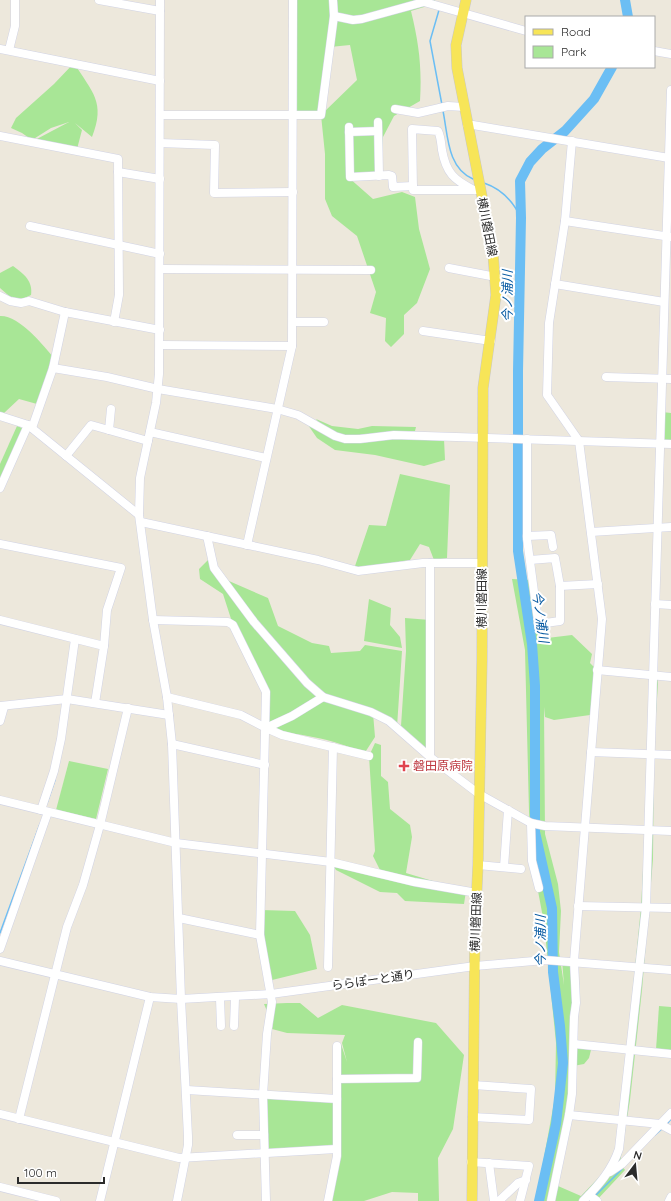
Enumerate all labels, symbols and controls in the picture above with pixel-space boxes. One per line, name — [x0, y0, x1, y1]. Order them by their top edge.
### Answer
legend — [525, 16, 655, 68]
text: Road — [561, 24, 591, 39]
text: Park — [561, 44, 586, 59]
street label: 横川磐田線 — [474, 196, 501, 258]
water label: 今ノ浦川 — [499, 268, 515, 322]
street label: 横川磐田線 — [474, 568, 489, 628]
water label: 今ノ浦川 — [529, 590, 553, 646]
place label: 磐田原病院 — [413, 758, 473, 773]
marker: 磐田原病院 — [398, 760, 410, 772]
street label: 横川磐田線 — [467, 892, 484, 952]
water label: 今ノ浦川 — [532, 913, 548, 967]
street label: ららぽーと通り — [330, 966, 416, 993]
north arrow — [615, 1145, 655, 1185]
text: N — [632, 1148, 644, 1163]
scale bar — [18, 1159, 104, 1185]
text: 100 m — [24, 1165, 57, 1180]

